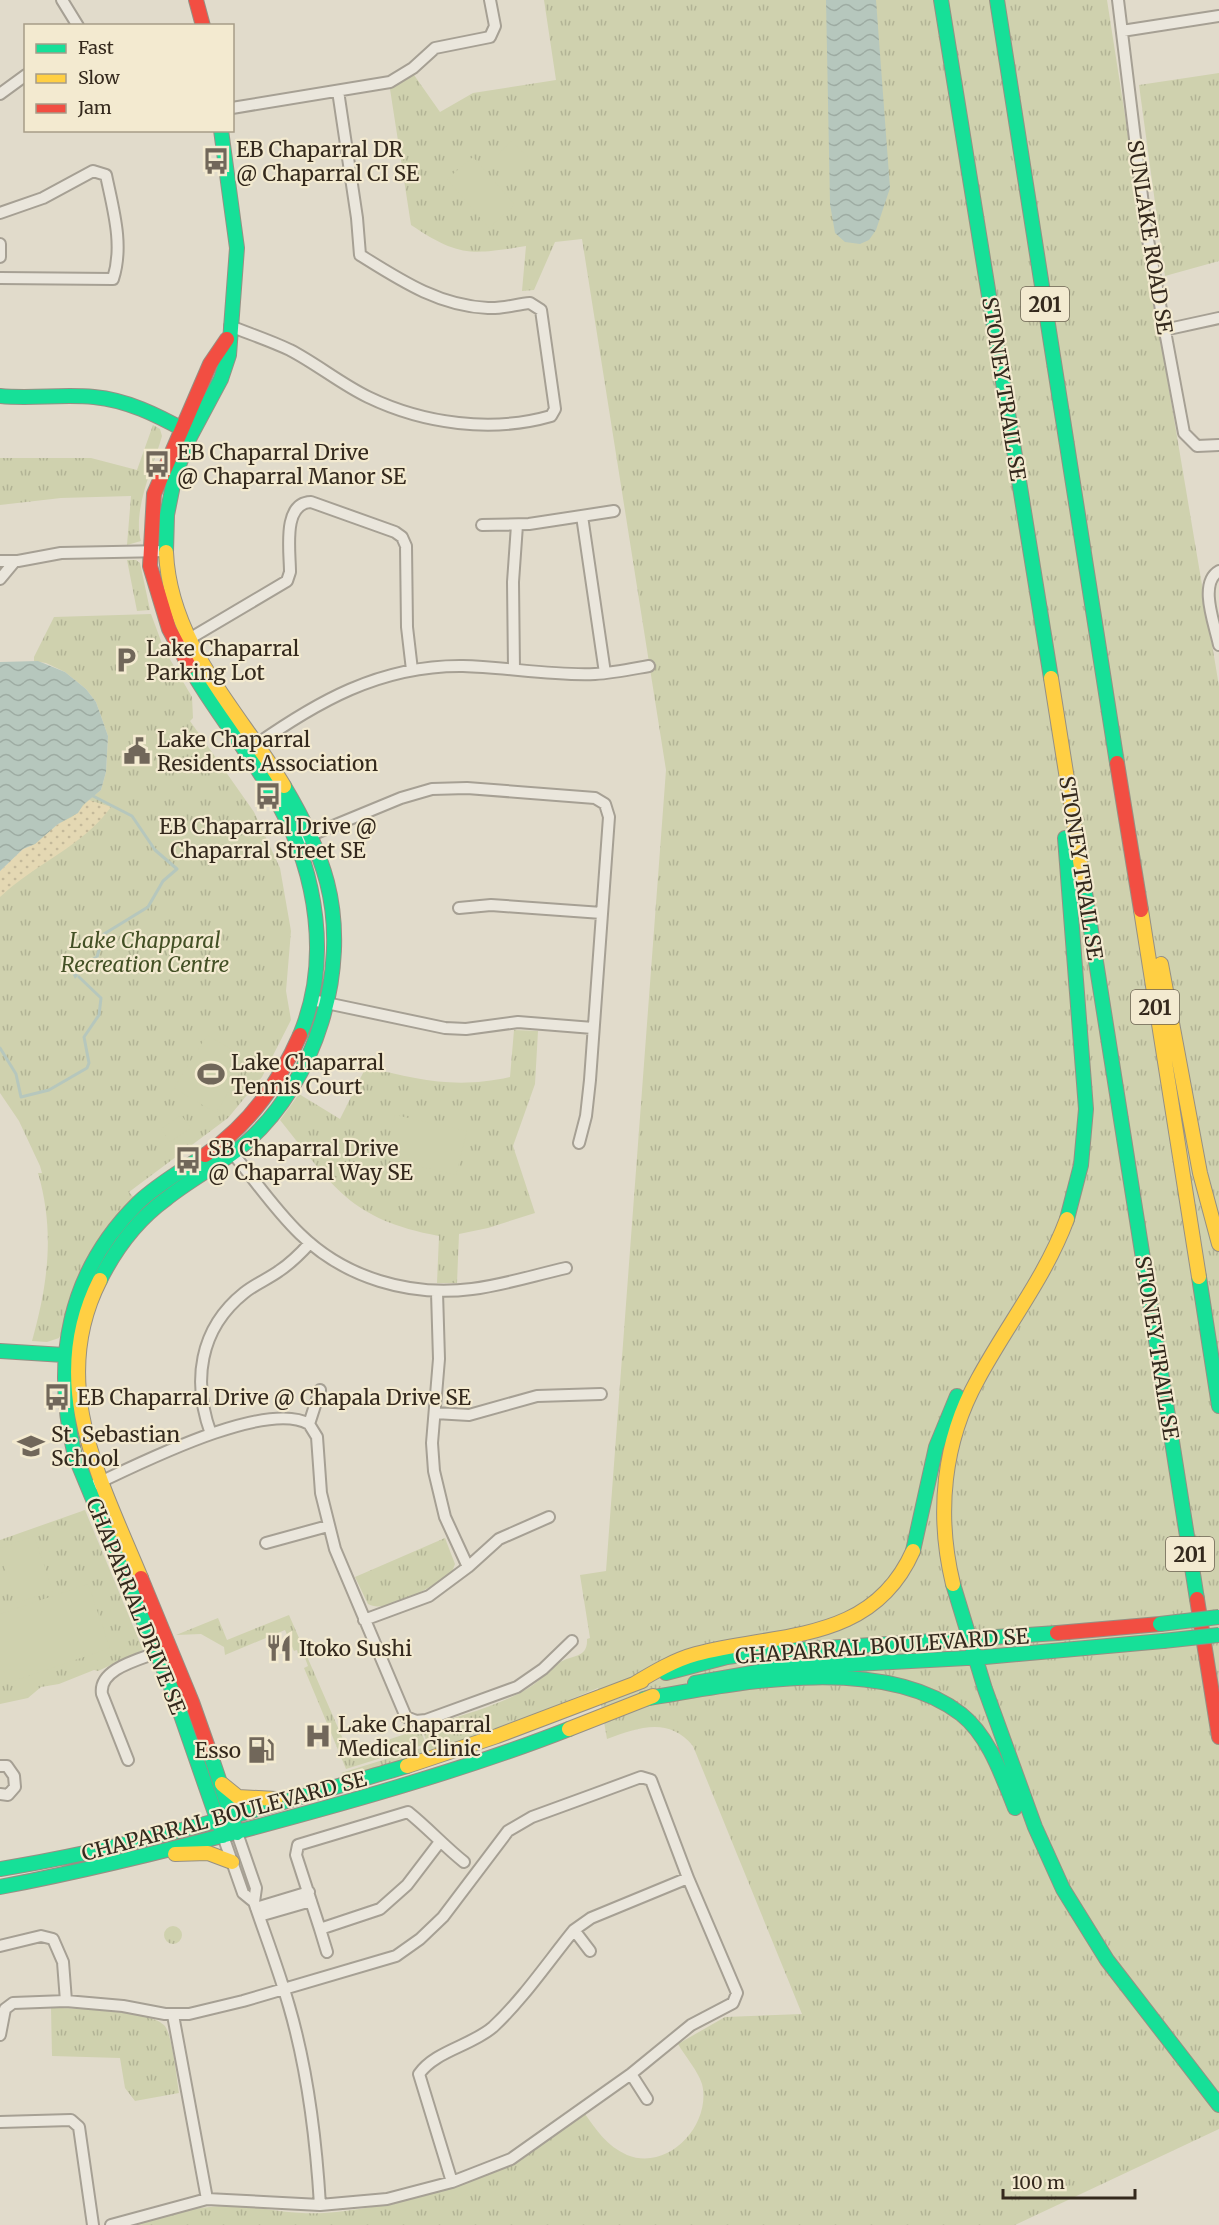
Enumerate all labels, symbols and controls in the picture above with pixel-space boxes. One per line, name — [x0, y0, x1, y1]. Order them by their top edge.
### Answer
legend — [24, 24, 234, 132]
text: Fast — [78, 36, 114, 59]
text: Slow — [78, 66, 121, 89]
text: Jam — [77, 96, 112, 119]
place label: EB Chaparral DR @ Chaparral CI SE — [236, 136, 420, 187]
street label: SUNLAKE ROAD SE — [1121, 138, 1179, 337]
bus stop icon: EB Chaparral DR @ Chaparral CI SE — [201, 146, 231, 176]
road number: 201 — [1021, 287, 1069, 321]
street label: STONEY TRAIL SE — [976, 295, 1032, 484]
place label: EB Chaparral Drive @ Chaparral Manor SE — [177, 439, 407, 490]
bus stop icon: EB Chaparral Drive @ Chaparral Manor SE — [142, 449, 172, 479]
place label: Lake Chaparral Parking Lot — [146, 635, 300, 686]
parking icon: Lake Chaparral Parking Lot — [111, 645, 141, 675]
place label: Lake Chaparral Residents Association — [157, 726, 378, 777]
public building icon: Lake Chaparral Residents Association — [122, 736, 152, 766]
street label: STONEY TRAIL SE — [1053, 774, 1109, 963]
bus stop icon: EB Chaparral Drive @ Chaparral Street SE — [253, 781, 283, 811]
place label: EB Chaparral Drive @ Chaparral Street SE — [159, 813, 377, 864]
park label: Lake Chapparal Recreation Centre — [61, 927, 229, 978]
road number: 201 — [1131, 990, 1179, 1024]
place label: Lake Chaparral Tennis Court — [231, 1049, 385, 1100]
sports icon: Lake Chaparral Tennis Court — [196, 1059, 226, 1089]
place label: SB Chaparral Drive @ Chaparral Way SE — [208, 1135, 413, 1186]
bus stop icon: SB Chaparral Drive @ Chaparral Way SE — [173, 1145, 203, 1175]
street label: STONEY TRAIL SE — [1129, 1254, 1185, 1443]
bus stop icon: EB Chaparral Drive @ Chapala Drive SE — [42, 1382, 72, 1412]
place label: EB Chaparral Drive @ Chapala Drive SE — [77, 1384, 472, 1411]
place label: St. Sebastian School — [51, 1421, 180, 1472]
school or university icon: St. Sebastian School — [16, 1431, 46, 1461]
street label: CHAPARRAL DRIVE SE — [80, 1494, 192, 1719]
road number: 201 — [1166, 1537, 1214, 1571]
street label: CHAPARRAL BOULEVARD SE — [734, 1622, 1030, 1670]
restaurant icon: Itoko Sushi — [264, 1633, 294, 1663]
place label: Itoko Sushi — [299, 1635, 412, 1662]
place label: Lake Chaparral Medical Clinic — [338, 1711, 492, 1762]
hospital icon: Lake Chaparral Medical Clinic — [303, 1721, 333, 1751]
fuel station icon: Esso — [246, 1735, 276, 1765]
place label: Esso — [195, 1737, 241, 1764]
street label: CHAPARRAL BOULEVARD SE — [78, 1765, 370, 1867]
scale bar — [1003, 2162, 1135, 2200]
text: 100 m — [1012, 2171, 1065, 2194]

